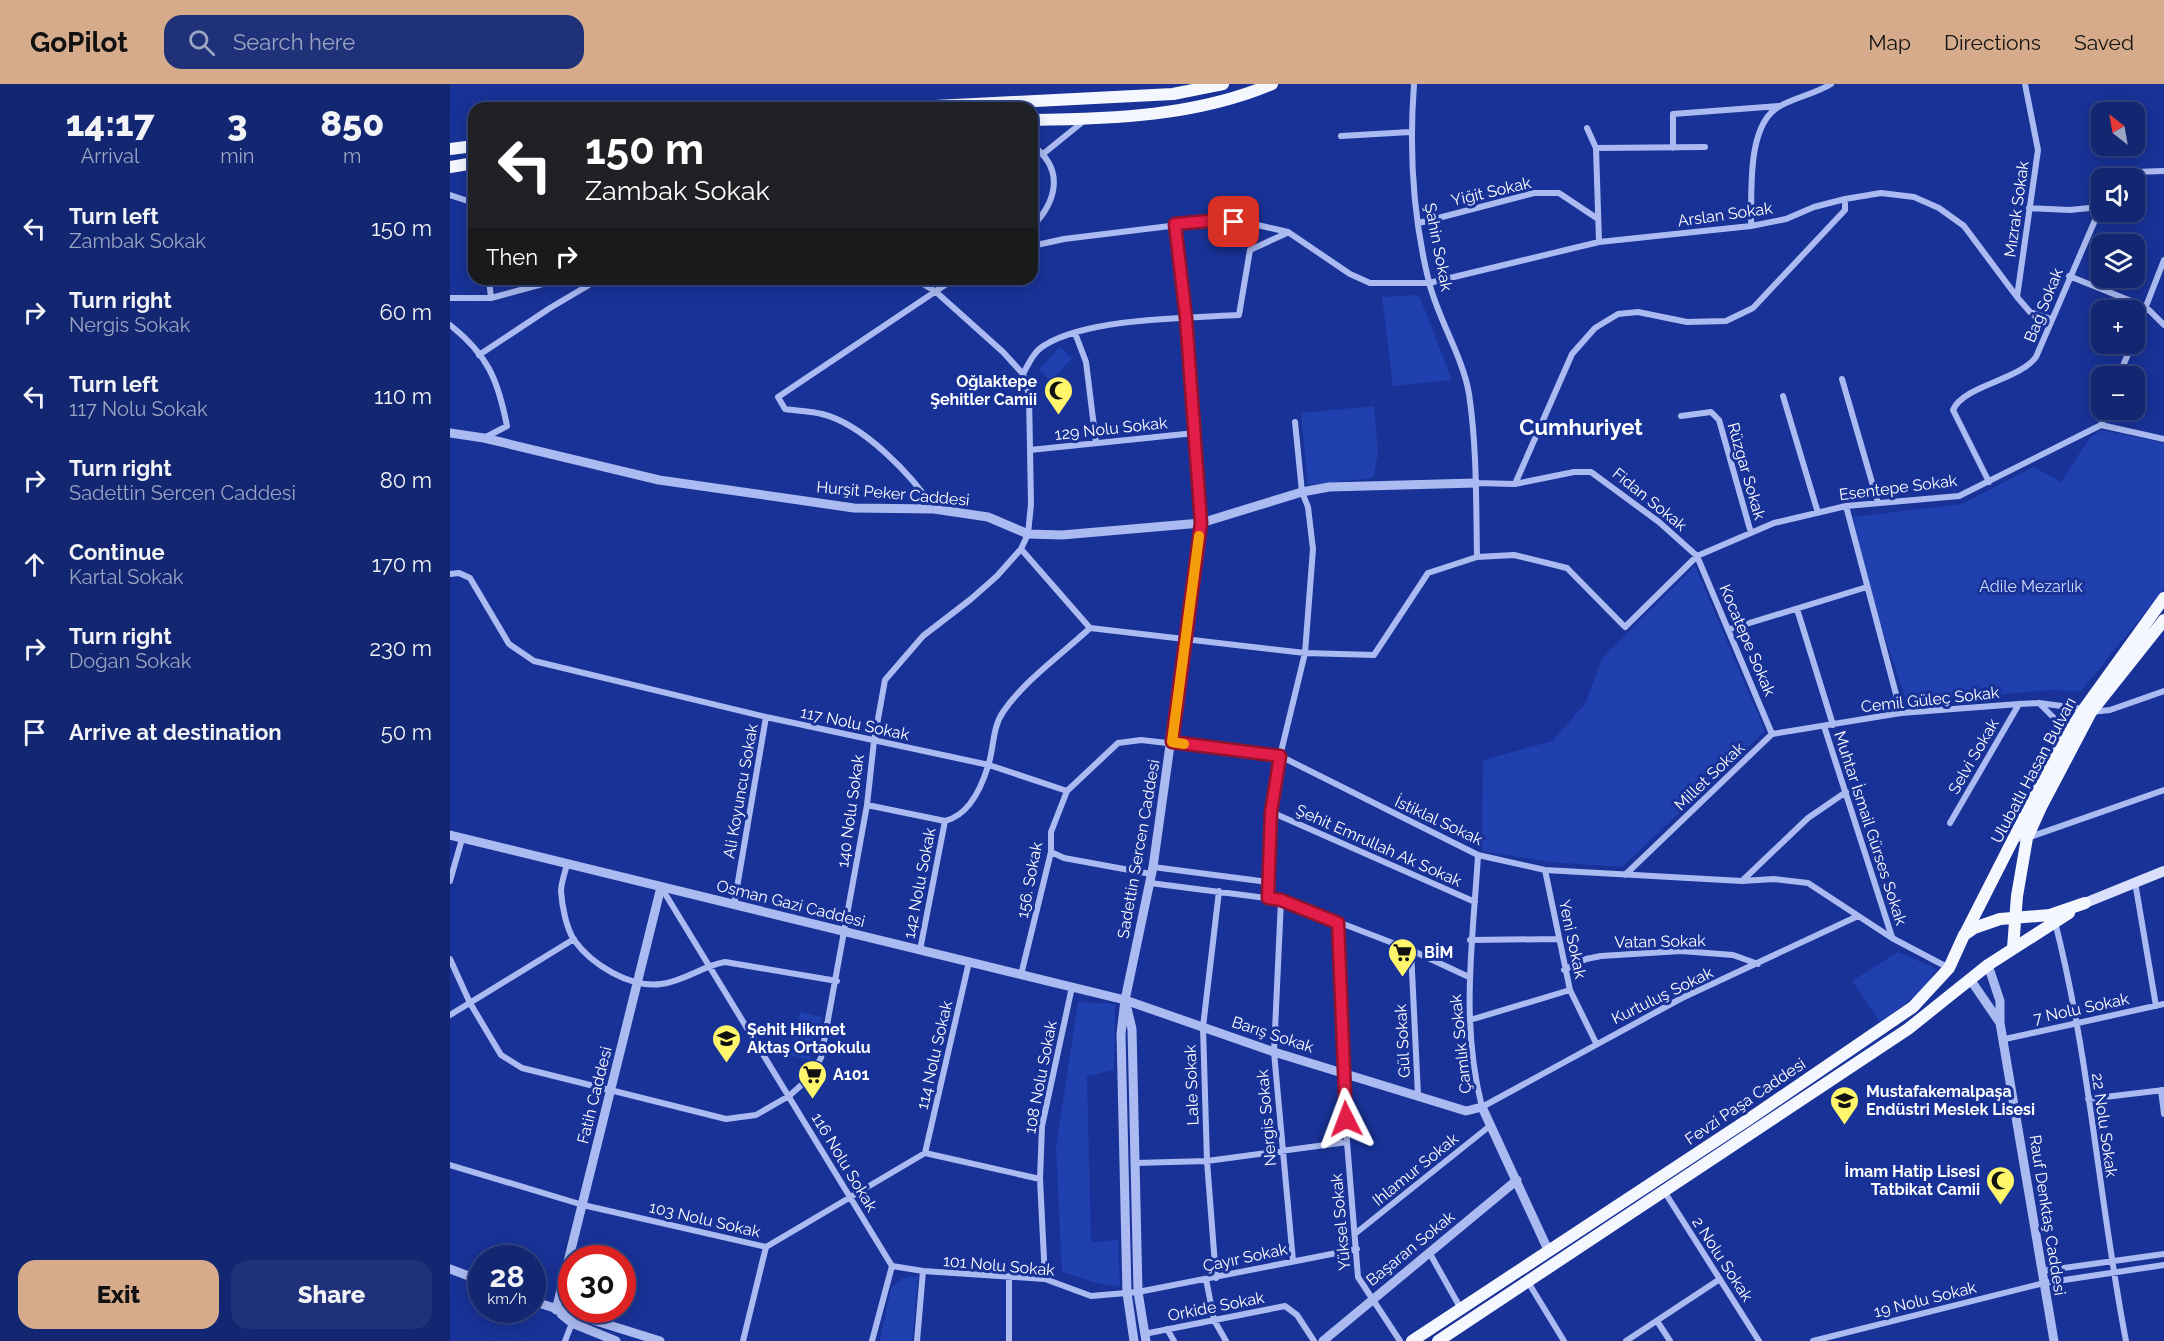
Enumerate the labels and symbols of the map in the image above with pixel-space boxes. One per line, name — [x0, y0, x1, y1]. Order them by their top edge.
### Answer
north arrow — [2091, 102, 2145, 156]
street label: Mızrak Sokak — [2000, 159, 2033, 258]
street label: Yiğit Sokak — [1449, 173, 1534, 210]
pin — [1208, 196, 1259, 247]
street label: Arslan Sokak — [1676, 198, 1774, 231]
street label: Şahin Sokak — [1421, 201, 1456, 293]
street label: Bağ Sokak — [2020, 265, 2067, 345]
place label: Oğlaktepe Şehitler Camii — [930, 372, 1037, 409]
mosque icon: Oğlaktepe Şehitler Camii — [1042, 374, 1074, 416]
street label: 129 Nolu Sokak — [1054, 413, 1169, 444]
district label: Cumhuriyet — [1519, 414, 1643, 440]
street label: Rüzgar Sokak — [1724, 420, 1770, 522]
street label: Fidan Sokak — [1609, 464, 1691, 535]
street label: Esentepe Sokak — [1838, 471, 1959, 504]
street label: Hurşit Peker Caddesi — [816, 477, 970, 510]
park label: Adile Mezarlık — [1979, 577, 2083, 596]
street label: Kocatepe Sokak — [1715, 581, 1780, 699]
street label: Cemil Güleç Sokak — [1860, 683, 2001, 716]
street label: Ulubatlı Hasan Bulvarı — [1987, 694, 2080, 846]
street label: 117 Nolu Sokak — [799, 703, 912, 744]
street label: Selvi Sokak — [1944, 715, 2003, 797]
street label: Ali Koyuncu Sokak — [719, 722, 762, 860]
street label: Muhtar İsmail Gürses Sokak — [1830, 728, 1912, 928]
street label: Millet Sokak — [1670, 738, 1749, 814]
street label: 140 Nolu Sokak — [833, 753, 868, 869]
street label: Sadettin Sercen Caddesi — [1113, 758, 1164, 940]
street label: İstiklal Sokak — [1392, 791, 1487, 849]
street label: Şehit Emrullah Ak Sokak — [1293, 800, 1465, 891]
street label: 142 Nolu Sokak — [899, 826, 940, 940]
street label: 156. Sokak — [1013, 840, 1046, 920]
street label: Osman Gazi Caddesi — [715, 876, 867, 931]
street label: Yeni Sokak — [1555, 898, 1590, 981]
street label: Vatan Sokak — [1614, 931, 1706, 952]
supermarket icon: BİM — [1387, 936, 1419, 978]
place label: BİM — [1424, 942, 1453, 962]
street label: Kurtuluş Sokak — [1608, 962, 1717, 1028]
street label: 7 Nolu Sokak — [2032, 989, 2131, 1028]
street label: Çamlık Sokak — [1446, 993, 1475, 1095]
street label: 114 Nolu Sokak — [913, 998, 956, 1111]
street label: Gül Sokak — [1391, 1003, 1414, 1078]
street label: Barış Sokak — [1229, 1012, 1317, 1057]
street label: 108 Nolu Sokak — [1020, 1018, 1061, 1135]
place label: Şehit Hikmet Aktaş Ortaokulu — [747, 1020, 871, 1057]
school or university icon: Şehit Hikmet Aktaş Ortaokulu — [710, 1022, 742, 1064]
street label: Lale Sokak — [1181, 1044, 1202, 1126]
street label: Fatih Caddesi — [573, 1045, 616, 1146]
street label: Fevzi Paşa Caddesi — [1681, 1054, 1809, 1149]
supermarket icon: A101 — [796, 1058, 828, 1100]
place label: A101 — [833, 1065, 869, 1084]
street label: Nergis Sokak — [1253, 1068, 1280, 1167]
street label: 22 Nolu Sokak — [2088, 1072, 2121, 1179]
place label: Mustafakemalpaşa Endüstri Meslek Lisesi — [1866, 1082, 2035, 1119]
school or university icon: Mustafakemalpaşa Endüstri Meslek Lisesi — [1829, 1084, 1861, 1126]
position arrow — [1314, 1087, 1378, 1151]
street label: 116 Nolu Sokak — [808, 1109, 882, 1216]
street label: Ihlamur Sokak — [1369, 1129, 1462, 1210]
street label: Rauf Denktaş Caddesi — [2025, 1133, 2070, 1297]
place label: İmam Hatip Lisesi Tatbikat Camii — [1845, 1161, 1980, 1199]
mosque icon: İmam Hatip Lisesi Tatbikat Camii — [1985, 1164, 2017, 1206]
street label: Yüksel Sokak — [1327, 1172, 1354, 1271]
street label: 103 Nolu Sokak — [647, 1197, 763, 1242]
street label: Başaran Sokak — [1362, 1207, 1459, 1290]
street label: 2 Nolu Sokak — [1688, 1213, 1757, 1306]
street label: Çayır Sokak — [1201, 1239, 1290, 1276]
speed limit sign: 30 — [558, 1245, 636, 1323]
street label: 101 Nolu Sokak — [942, 1251, 1056, 1280]
street label: 19 Nolu Sokak — [1872, 1277, 1979, 1321]
street label: Orkide Sokak — [1166, 1288, 1266, 1325]

